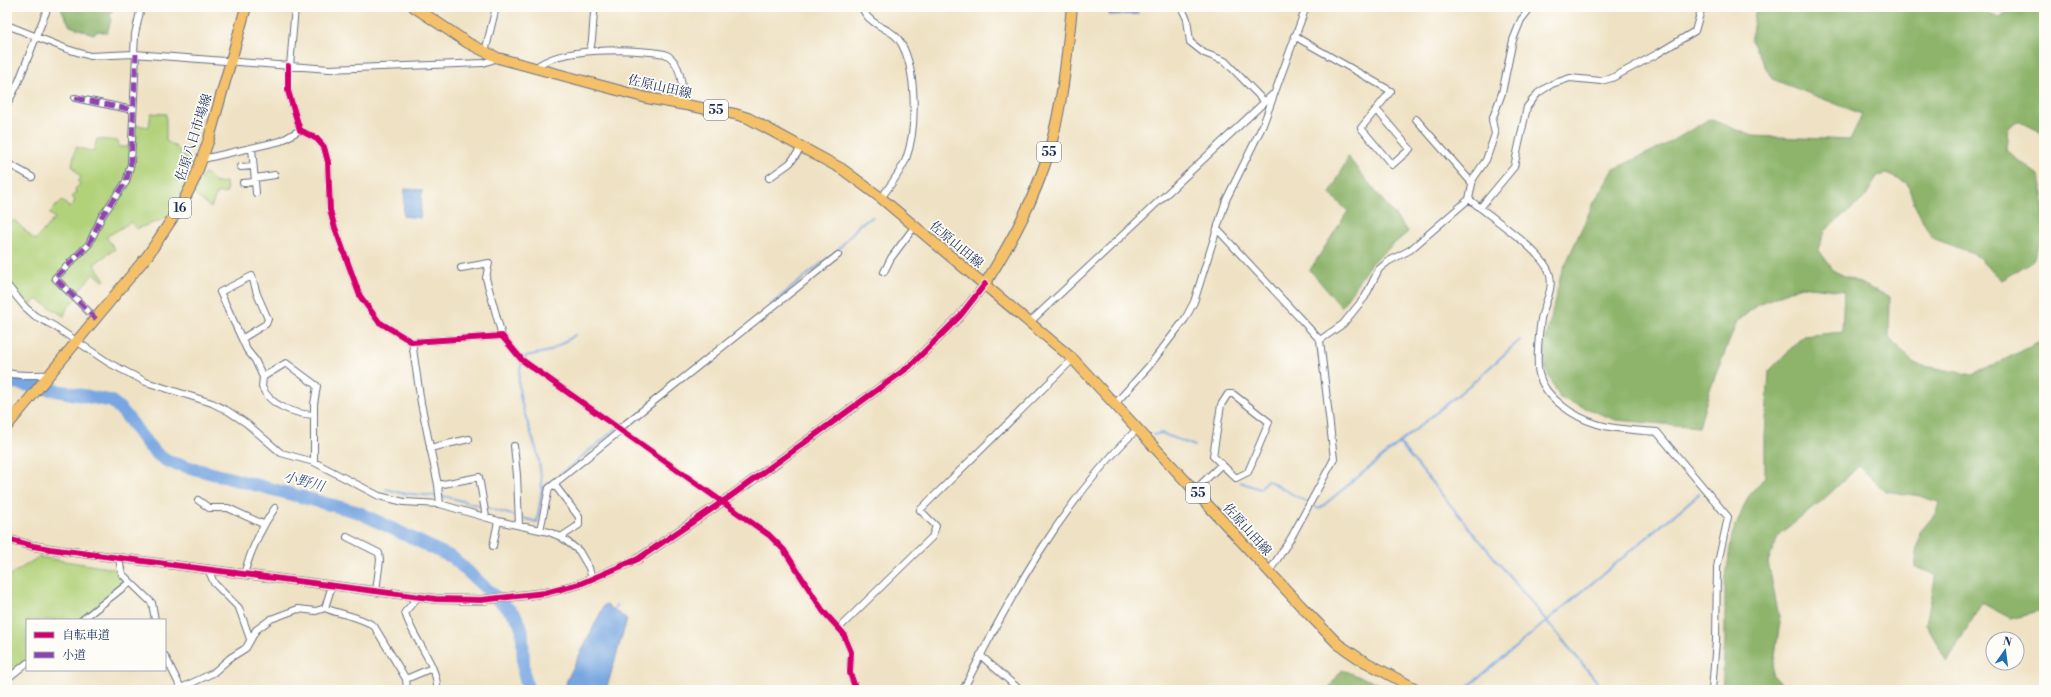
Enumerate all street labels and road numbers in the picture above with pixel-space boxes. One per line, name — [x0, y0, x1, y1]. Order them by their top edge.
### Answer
street label: 佐原山田線 — [626, 72, 693, 102]
street label: 佐原八日市場線 — [172, 92, 216, 183]
road number: 55 — [704, 100, 728, 120]
road number: 55 — [1037, 142, 1061, 162]
road number: 16 — [169, 198, 191, 218]
street label: 佐原山田線 — [926, 218, 986, 272]
road number: 55 — [1186, 483, 1210, 503]
street label: 佐原山田線 — [1220, 500, 1275, 559]

